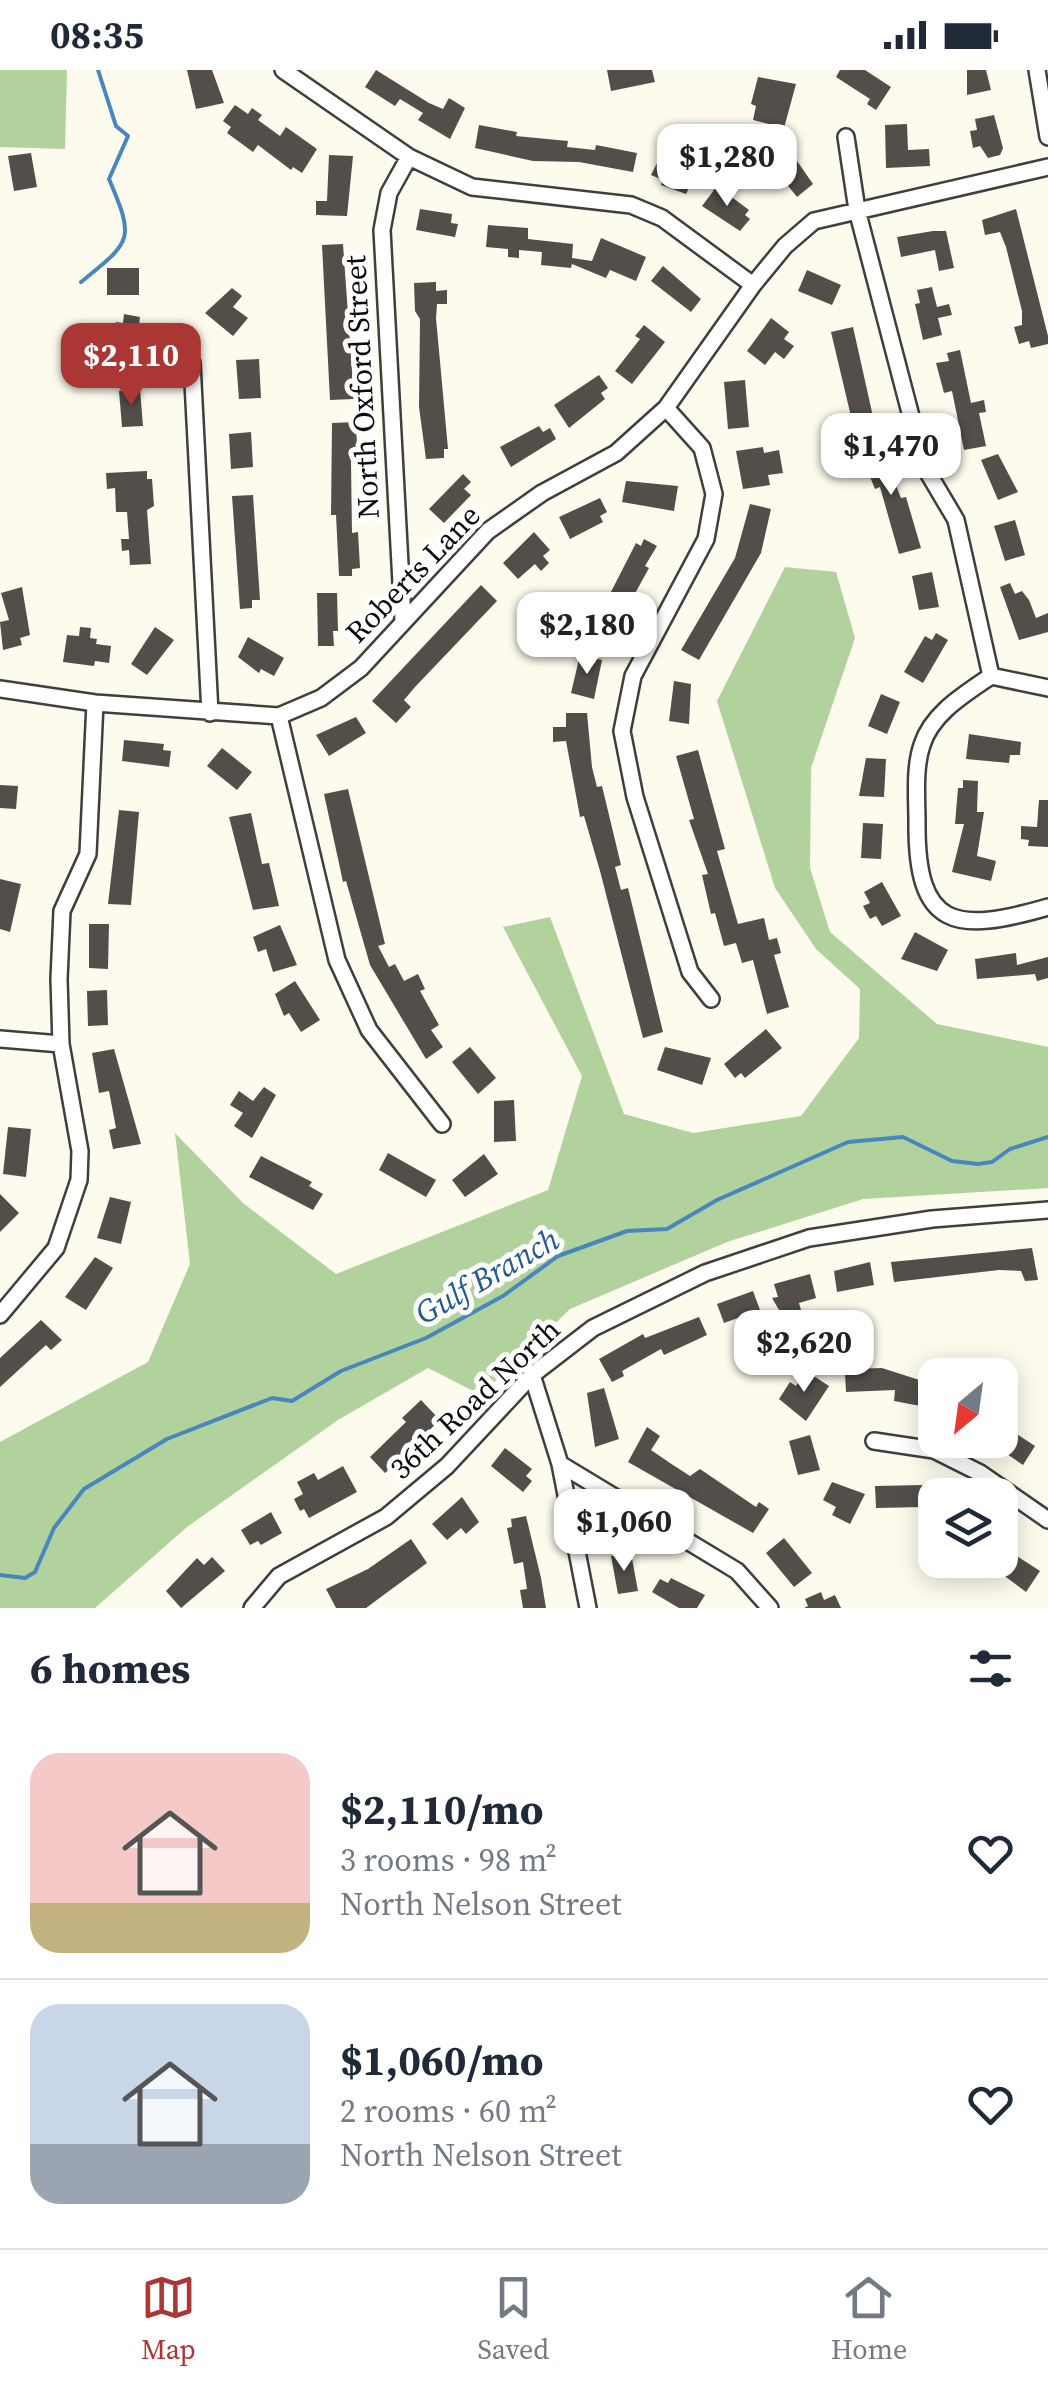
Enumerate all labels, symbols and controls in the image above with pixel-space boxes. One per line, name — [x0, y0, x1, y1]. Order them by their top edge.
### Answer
text: 08:35 — [50, 9, 144, 61]
pin: $1,280 — [646, 124, 808, 209]
text: $1,280 — [679, 134, 775, 178]
street label: North Oxford Street — [334, 254, 389, 520]
pin: $2,110 — [50, 323, 212, 408]
text: $2,110 — [83, 333, 179, 377]
pin: $1,470 — [810, 413, 972, 498]
text: $1,470 — [843, 423, 939, 467]
street label: Roberts Lane — [336, 496, 489, 652]
pin: $2,180 — [506, 592, 668, 677]
text: $2,180 — [539, 602, 635, 646]
water label: Gulf Branch — [407, 1217, 567, 1335]
street label: 36th Road North — [381, 1309, 569, 1488]
pin: $2,620 — [723, 1310, 885, 1395]
text: $2,620 — [756, 1320, 852, 1364]
north arrow — [918, 1358, 1018, 1458]
map controls — [918, 1358, 1018, 1578]
button: layers — [918, 1478, 1018, 1578]
pin: $1,060 — [543, 1489, 705, 1574]
text: $1,060 — [576, 1499, 672, 1543]
text: 6 homes — [30, 1639, 190, 1697]
icon: filters — [963, 1641, 1018, 1696]
text: $2,110/mo — [340, 1780, 543, 1838]
icon: home — [110, 1793, 230, 1913]
icon: heart — [963, 1826, 1018, 1881]
text: 3 rooms · 98 m² — [340, 1838, 557, 1882]
text: North Nelson Street — [340, 1882, 622, 1926]
text: $1,060/mo — [340, 2031, 543, 2089]
icon: home — [110, 2044, 230, 2164]
icon: heart — [963, 2077, 1018, 2132]
text: 2 rooms · 60 m² — [340, 2089, 557, 2133]
text: North Nelson Street — [340, 2133, 622, 2177]
tab: Map — [141, 2270, 196, 2368]
tab: Saved — [477, 2270, 549, 2368]
tab: Home — [831, 2270, 907, 2368]

